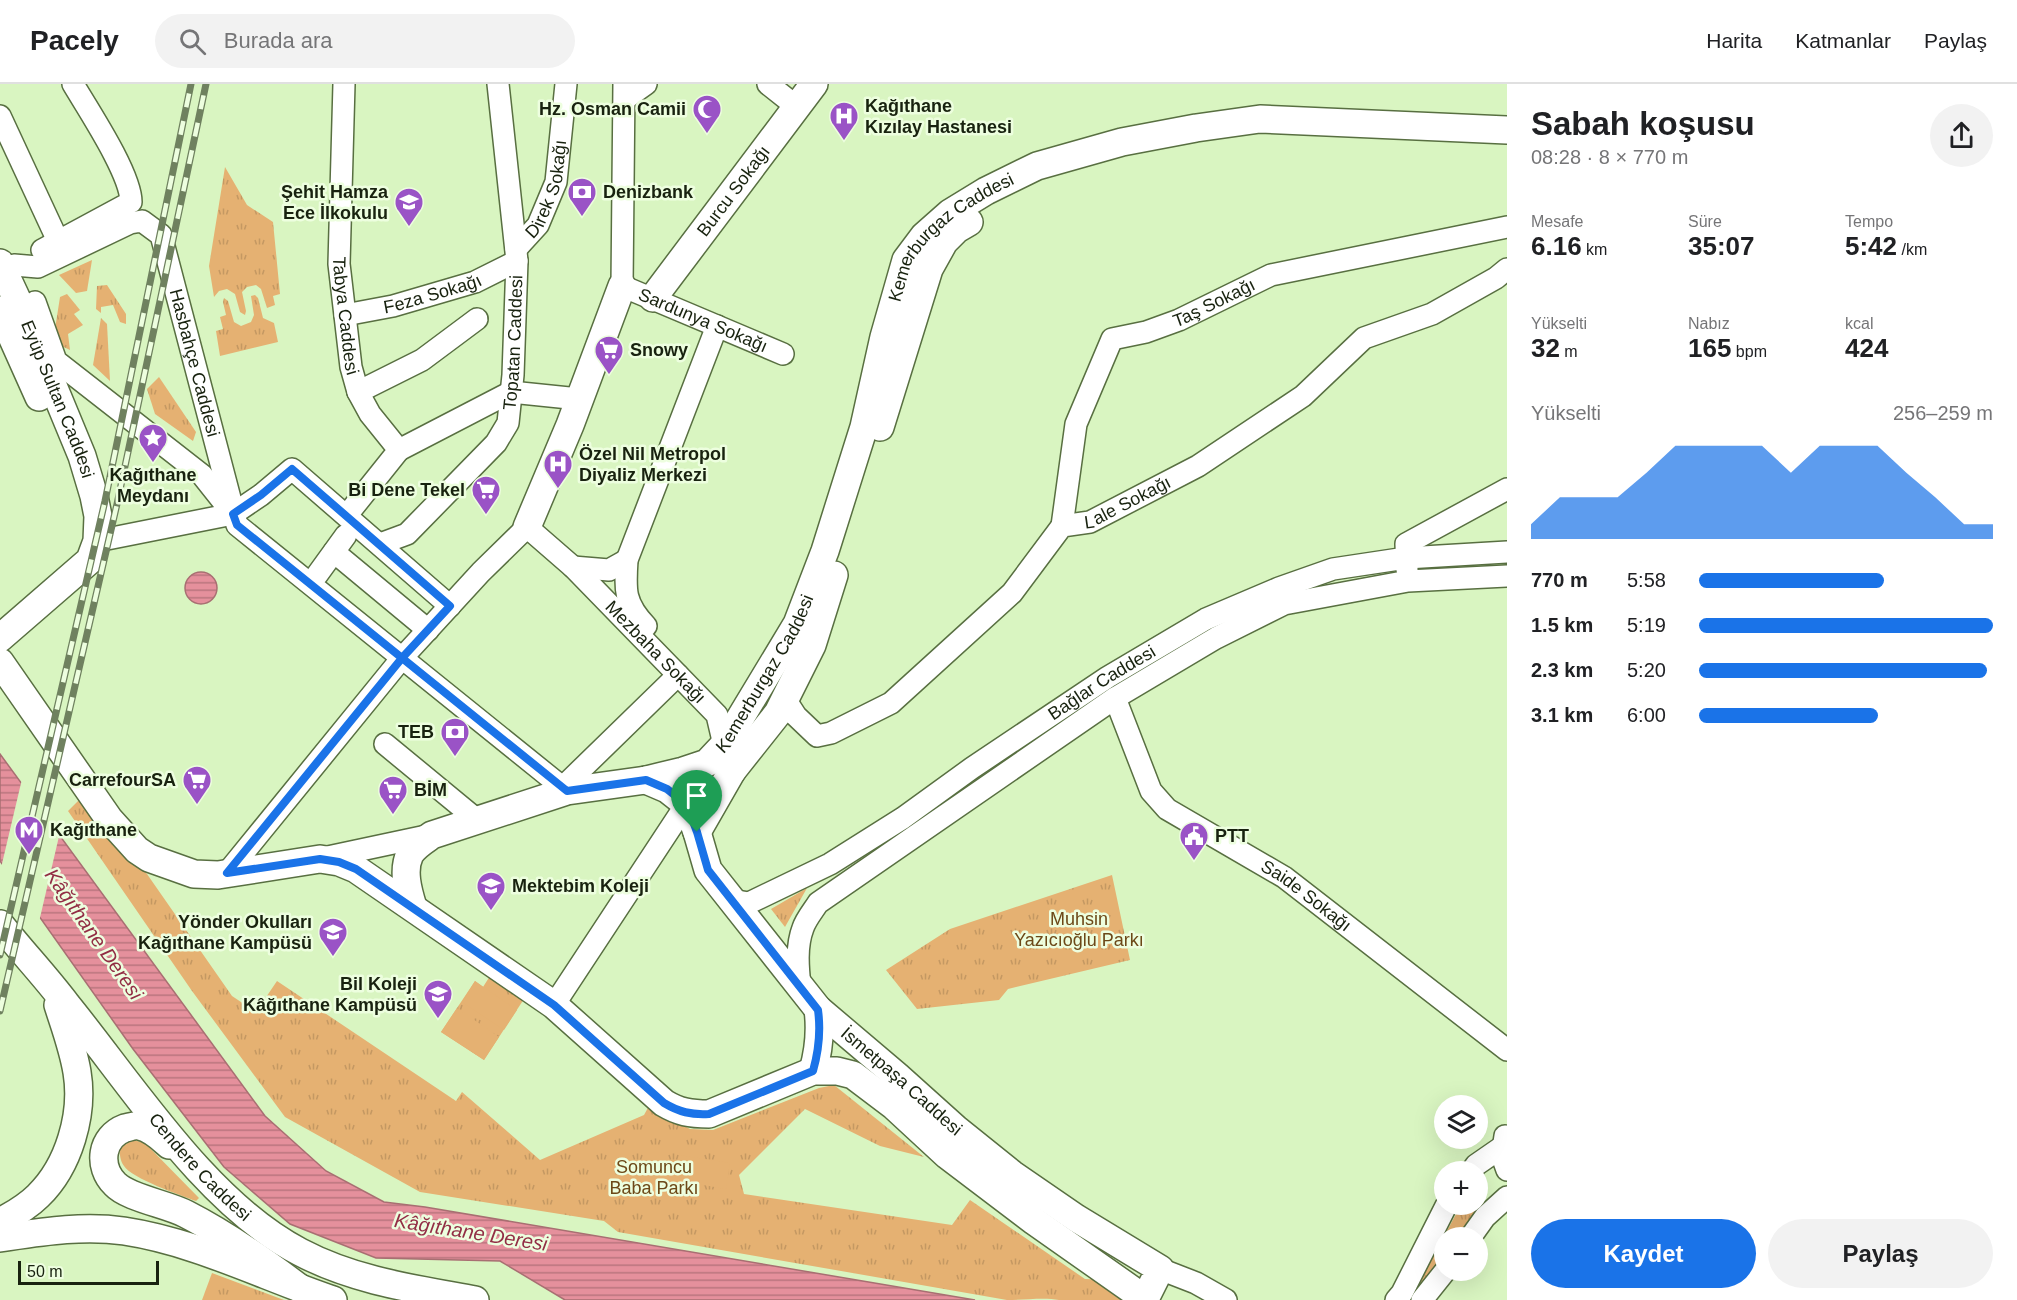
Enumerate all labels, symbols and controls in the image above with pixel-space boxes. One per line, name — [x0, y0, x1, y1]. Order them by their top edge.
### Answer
search box — [155, 14, 575, 68]
text: Pacely — [30, 25, 119, 56]
icon: search — [176, 25, 209, 58]
text: Burada ara — [224, 28, 333, 53]
text: Harita — [1706, 29, 1762, 52]
text: Katmanlar — [1795, 29, 1891, 52]
text: Paylaş — [1924, 29, 1987, 52]
mosque icon: Hz. Osman Camii — [691, 93, 723, 135]
place label: Kağıthane Kızılay Hastanesi — [865, 96, 1012, 137]
place label: Hz. Osman Camii — [539, 99, 686, 119]
hospital icon: Kağıthane Kızılay Hastanesi — [828, 100, 860, 142]
button: share — [1930, 104, 1993, 167]
text: Sabah koşusu — [1531, 105, 1755, 142]
street label: Direk Sokağı — [521, 139, 570, 242]
street label: Burcu Sokağı — [693, 142, 774, 240]
text: 08:28 · 8 × 770 m — [1531, 146, 1688, 168]
street label: Kemerburgaz Caddesi — [885, 169, 1017, 304]
bank icon: Denizbank — [566, 176, 598, 218]
place label: Şehit Hamza Ece İlkokulu — [281, 182, 389, 223]
place label: Denizbank — [603, 182, 694, 202]
school or university icon: Şehit Hamza Ece İlkokulu — [393, 186, 425, 228]
text: Mesafe — [1531, 213, 1583, 230]
text: Süre — [1688, 213, 1722, 230]
text: Tempo — [1845, 213, 1893, 230]
text: 6.16 — [1531, 231, 1582, 261]
text: 35:07 — [1688, 231, 1755, 261]
text: 5:42 — [1845, 231, 1897, 261]
text: km — [1582, 241, 1607, 258]
text: /km — [1897, 241, 1927, 258]
street label: Tabya Caddesi — [329, 256, 363, 377]
street label: Feza Sokağı — [382, 270, 485, 318]
street label: Taş Sokağı — [1170, 274, 1258, 331]
street label: Topatan Caddesi — [499, 275, 526, 411]
street label: Sardunya Sokağı — [636, 284, 771, 356]
street label: Hasbahçe Caddesi — [166, 287, 223, 439]
text: Yükselti — [1531, 315, 1587, 332]
text: Nabız — [1688, 315, 1730, 332]
text: kcal — [1845, 315, 1873, 332]
street label: Eyüp Sultan Caddesi — [17, 317, 98, 480]
text: 32 — [1531, 333, 1560, 363]
text: 165 — [1688, 333, 1731, 363]
text: 424 — [1845, 333, 1888, 363]
supermarket icon: Snowy — [593, 334, 625, 376]
place label: Snowy — [630, 340, 688, 360]
text: m — [1560, 343, 1578, 360]
text: bpm — [1731, 343, 1767, 360]
text: Yükselti — [1531, 402, 1601, 424]
text: 256–259 m — [1893, 402, 1993, 424]
place icon: Kağıthane Meydanı — [137, 422, 169, 464]
place label: Özel Nil Metropol Diyaliz Merkezi — [579, 444, 726, 485]
hospital icon: Özel Nil Metropol Diyaliz Merkezi — [542, 448, 574, 490]
place label: Kağıthane Meydanı — [109, 465, 197, 506]
street label: Lale Sokağı — [1083, 472, 1174, 533]
supermarket icon: Bi Dene Tekel — [470, 474, 502, 516]
place label: Bi Dene Tekel — [348, 480, 465, 500]
text: 770 m — [1531, 569, 1588, 591]
text: 5:58 — [1627, 569, 1666, 591]
street label: Kemerburgaz Caddesi — [712, 592, 817, 757]
street label: Mezbaha Sokağı — [601, 597, 710, 707]
text: 1.5 km — [1531, 614, 1593, 636]
text: 5:19 — [1627, 614, 1666, 636]
street label: Bağlar Caddesi — [1044, 641, 1159, 724]
text: 2.3 km — [1531, 659, 1593, 681]
text: 5:20 — [1627, 659, 1666, 681]
text: 3.1 km — [1531, 704, 1593, 726]
text: 6:00 — [1627, 704, 1666, 726]
bank icon: TEB — [439, 716, 471, 758]
place label: TEB — [398, 722, 434, 742]
supermarket icon: CarrefourSA — [181, 764, 213, 806]
place label: CarrefourSA — [69, 770, 176, 790]
pin — [671, 770, 722, 832]
supermarket icon: BİM — [377, 774, 409, 816]
icon: arrive — [680, 779, 713, 812]
place label: BİM — [414, 780, 447, 800]
metro station icon: Kağıthane — [13, 814, 45, 856]
place label: Kağıthane — [50, 820, 137, 840]
public building icon: PTT — [1178, 820, 1210, 862]
place label: PTT — [1215, 826, 1249, 846]
street label: Saide Sokağı — [1258, 856, 1355, 935]
water label: Kâğıthane Deresi — [41, 864, 148, 1004]
school or university icon: Mektebim Koleji — [475, 870, 507, 912]
place label: Mektebim Koleji — [512, 876, 649, 896]
park label: Muhsin Yazıcıoğlu Parkı — [1014, 909, 1144, 950]
place label: Yönder Okulları Kağıthane Kampüsü — [138, 912, 312, 953]
school or university icon: Yönder Okulları Kağıthane Kampüsü — [317, 916, 349, 958]
place label: Bil Koleji Kâğıthane Kampüsü — [243, 974, 417, 1015]
school or university icon: Bil Koleji Kâğıthane Kampüsü — [422, 978, 454, 1020]
street label: İsmetpaşa Caddesi — [837, 1023, 966, 1140]
map controls — [1434, 1095, 1488, 1281]
button: layers — [1434, 1095, 1488, 1149]
street label: Cendere Caddesi — [145, 1109, 255, 1225]
park label: Somuncu Baba Parkı — [609, 1157, 699, 1198]
button: + — [1434, 1161, 1488, 1215]
water label: Kâğıthane Deresi — [393, 1209, 550, 1255]
button: Kaydet — [1531, 1219, 1756, 1288]
button: Paylaş — [1768, 1219, 1993, 1288]
button: − — [1434, 1227, 1488, 1281]
scale bar — [18, 1258, 159, 1286]
text: 50 m — [27, 1263, 63, 1280]

